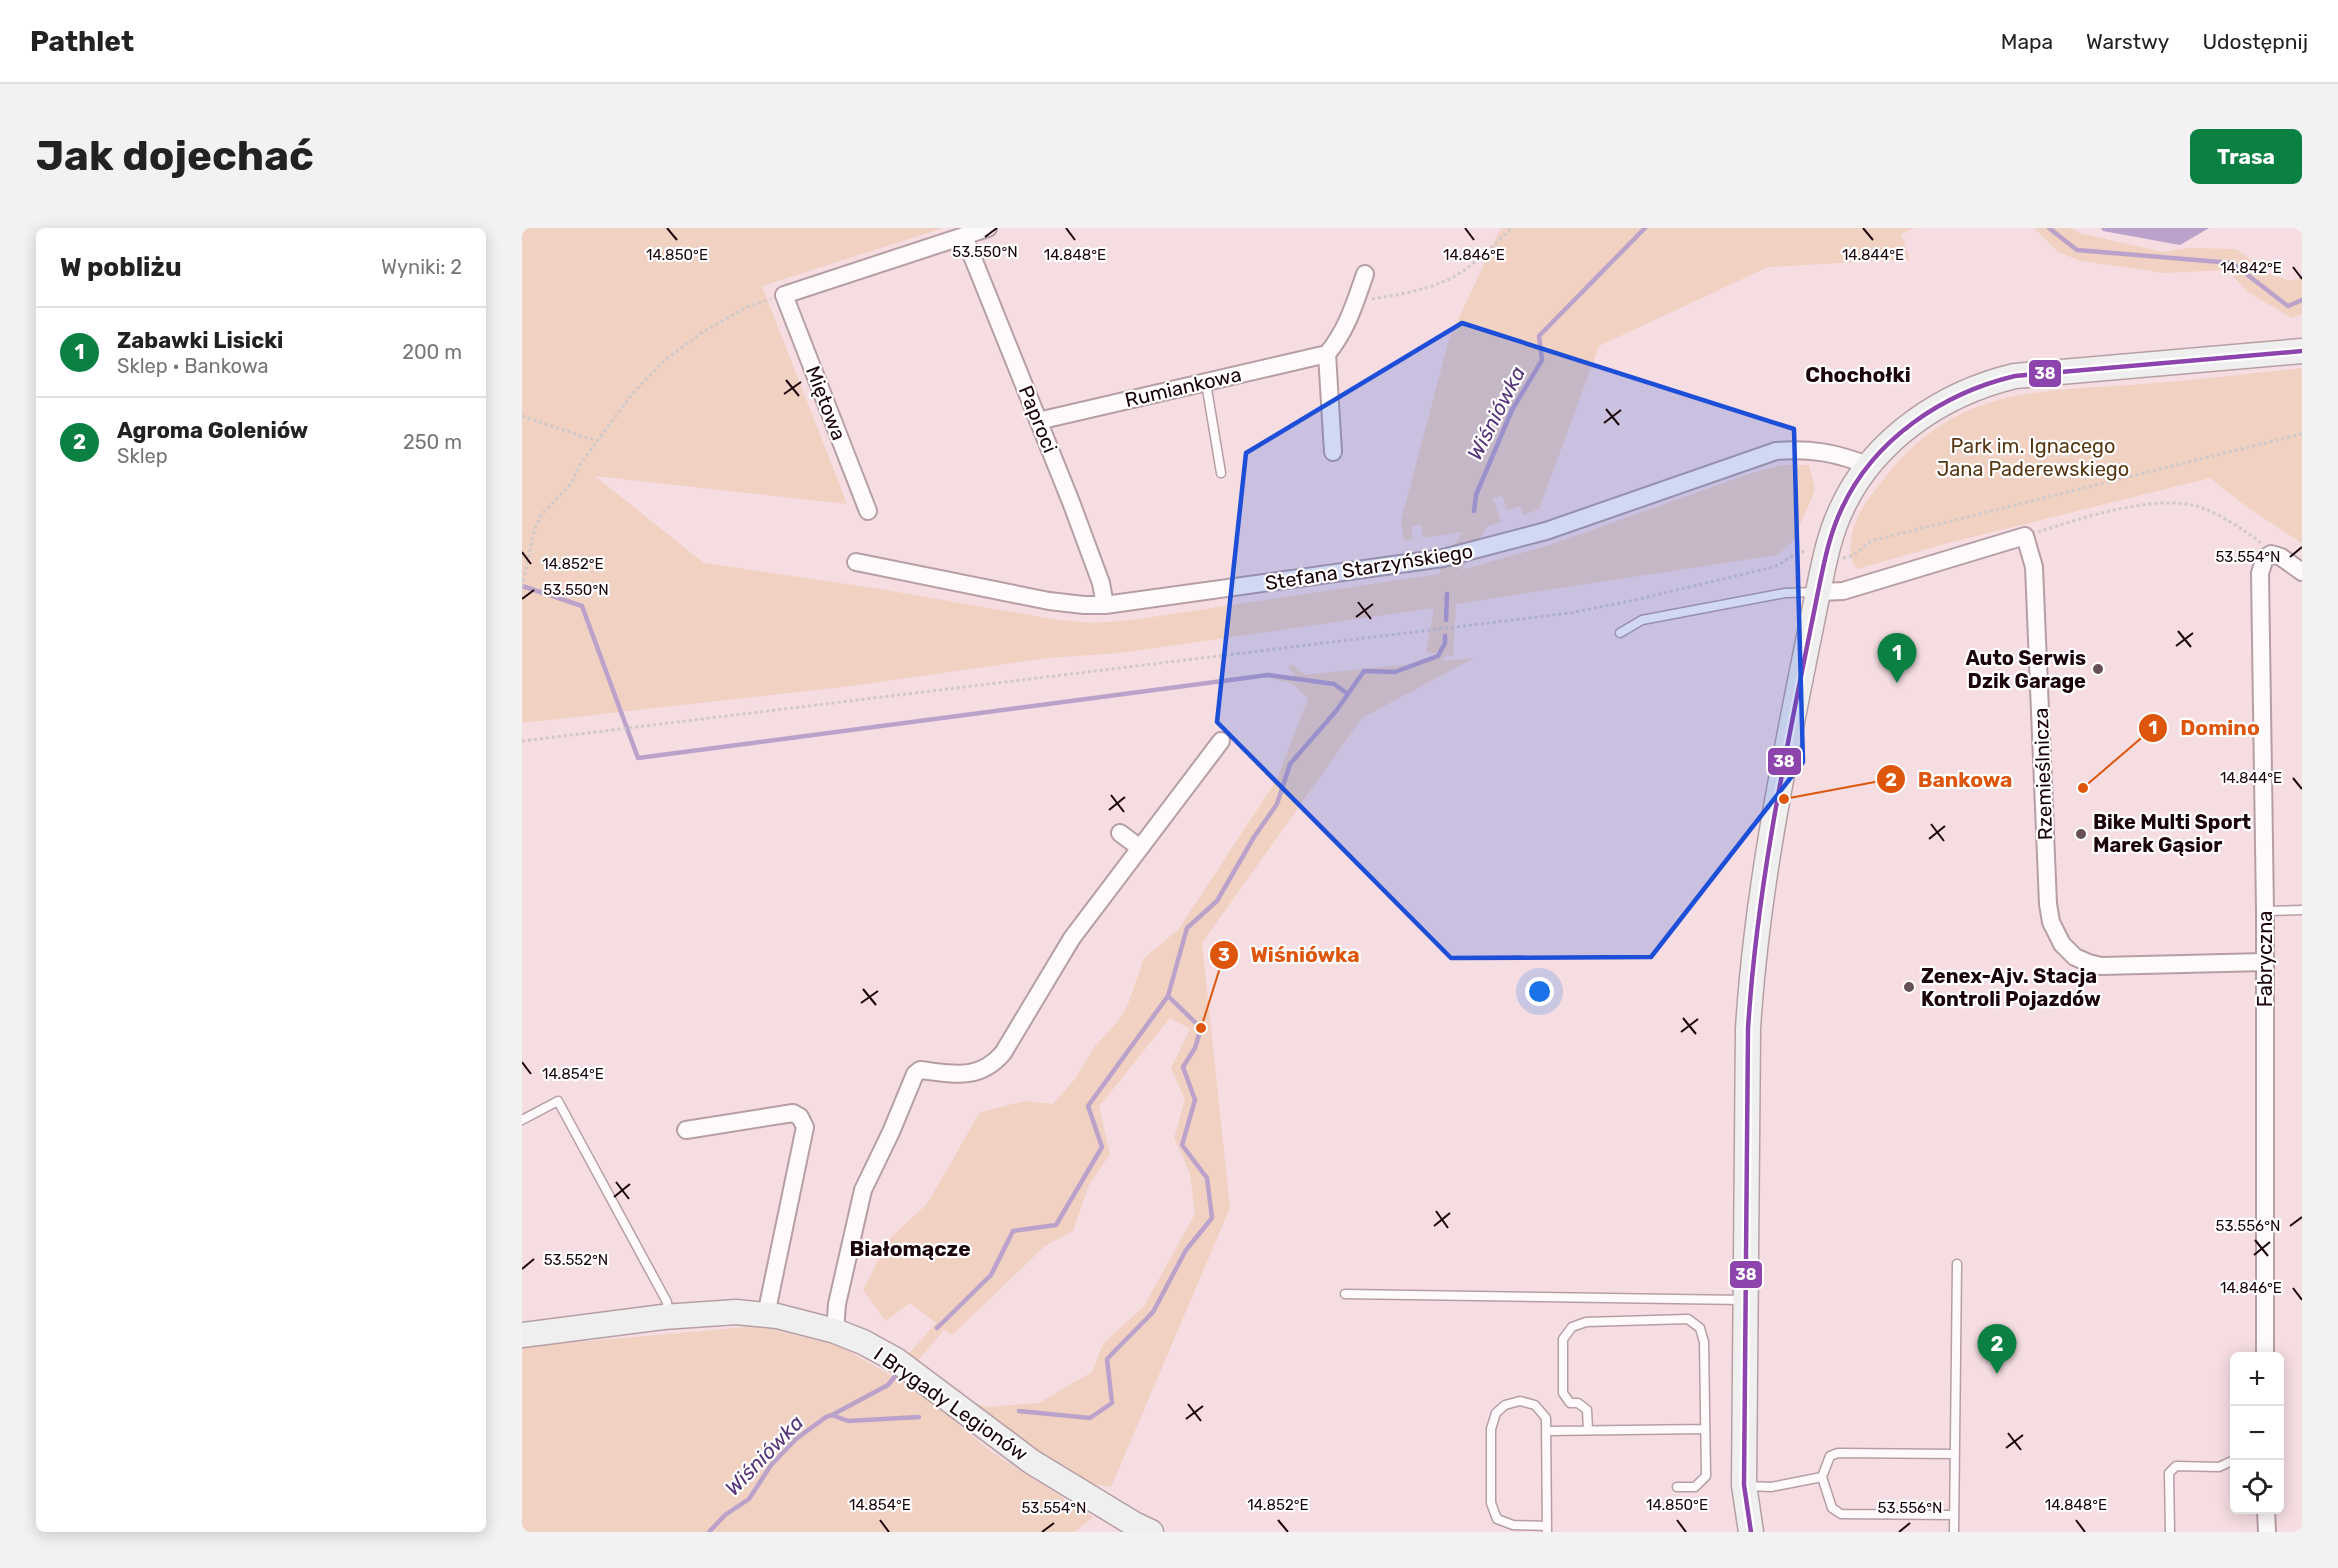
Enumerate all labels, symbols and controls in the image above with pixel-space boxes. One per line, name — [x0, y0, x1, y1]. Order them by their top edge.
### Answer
text: Pathlet — [30, 25, 134, 58]
text: Mapa — [2001, 29, 2053, 54]
text: Warstwy — [2086, 29, 2169, 54]
text: Udostępnij — [2202, 29, 2308, 54]
button: Trasa — [2190, 129, 2302, 184]
text: Jak dojechać — [36, 131, 314, 181]
text: 53.550°N — [952, 243, 1018, 261]
text: 14.850°E — [646, 246, 708, 264]
text: 14.848°E — [1044, 246, 1106, 264]
text: 14.846°E — [1443, 246, 1505, 264]
text: 14.844°E — [1842, 246, 1904, 264]
text: W pobliżu — [60, 252, 182, 283]
text: Wyniki: 2 — [381, 255, 462, 279]
text: 14.842°E — [2220, 259, 2282, 277]
text: Zabawki Lisicki — [117, 327, 283, 354]
text: 1 — [75, 340, 84, 364]
text: 200 m — [402, 340, 462, 364]
text: Sklep · Bankowa — [117, 354, 268, 378]
line badge: 38 — [2028, 359, 2062, 388]
street label: Miętowa — [801, 362, 851, 444]
street label: Rumiankowa — [1122, 362, 1244, 412]
water label: Wiśniówka — [1462, 362, 1530, 464]
district label: Chochołki — [1805, 362, 1911, 387]
text: 38 — [2034, 364, 2056, 383]
street label: Paproci — [1014, 382, 1062, 456]
text: Agroma Goleniów — [117, 417, 308, 444]
text: 2 — [73, 430, 86, 454]
text: 250 m — [403, 430, 462, 454]
park label: Park im. Ignacego Jana Paderewskiego — [1937, 434, 2129, 481]
text: Sklep — [117, 444, 168, 468]
street label: Stefana Starzyńskiego — [1263, 539, 1475, 595]
text: 53.554°N — [2215, 548, 2281, 566]
text: 14.852°E — [542, 555, 604, 573]
text: 53.550°N — [543, 581, 609, 599]
pin: 1 — [1878, 634, 1916, 683]
place label: Auto Serwis Dzik Garage — [1965, 646, 2086, 693]
marker: Auto Serwis Dzik Garage — [2091, 662, 2105, 676]
street label: Rzemieślnicza — [2029, 707, 2057, 841]
callout: Domino — [2138, 708, 2271, 747]
text: Domino — [2180, 715, 2260, 740]
text: 1 — [2149, 717, 2157, 739]
line badge: 38 — [1767, 747, 1802, 776]
text: 38 — [1773, 752, 1795, 771]
callout: Bankowa — [1876, 760, 2025, 799]
text: Bankowa — [1918, 767, 2012, 792]
text: 2 — [1885, 769, 1897, 791]
text: 14.844°E — [2220, 769, 2282, 787]
place label: Bike Multi Sport Marek Gąsior — [2093, 810, 2251, 857]
marker: Bike Multi Sport Marek Gąsior — [2074, 827, 2088, 841]
street label: Fabryczna — [2253, 911, 2277, 1007]
callout: Wiśniówka — [1209, 935, 1372, 974]
text: Wiśniówka — [1250, 942, 1360, 967]
text: 3 — [1218, 944, 1230, 966]
place label: Zenex-Ajv. Stacja Kontroli Pojazdów — [1921, 964, 2101, 1011]
your location — [1525, 977, 1554, 1006]
marker: Zenex-Ajv. Stacja Kontroli Pojazdów — [1902, 980, 1916, 994]
text: 14.854°E — [542, 1065, 604, 1083]
text: 53.556°N — [2216, 1217, 2280, 1235]
district label: Białomącze — [849, 1236, 971, 1261]
text: 53.552°N — [544, 1251, 608, 1269]
line badge: 38 — [1729, 1260, 1763, 1289]
text: 38 — [1735, 1265, 1757, 1284]
text: 14.846°E — [2220, 1279, 2282, 1297]
pin: 2 — [1978, 1324, 2016, 1374]
street label: I Brygady Legionów — [869, 1342, 1033, 1466]
map controls — [2230, 1352, 2284, 1514]
button: + — [2230, 1352, 2284, 1406]
button: − — [2230, 1406, 2284, 1460]
water label: Wiśniówka — [720, 1410, 808, 1500]
button: locate — [2230, 1460, 2284, 1514]
text: 14.854°E — [849, 1496, 911, 1514]
text: 14.852°E — [1247, 1496, 1309, 1514]
text: 14.850°E — [1646, 1496, 1708, 1514]
text: 14.848°E — [2045, 1496, 2107, 1514]
text: 53.554°N — [1021, 1499, 1087, 1517]
text: 53.556°N — [1878, 1499, 1942, 1517]

